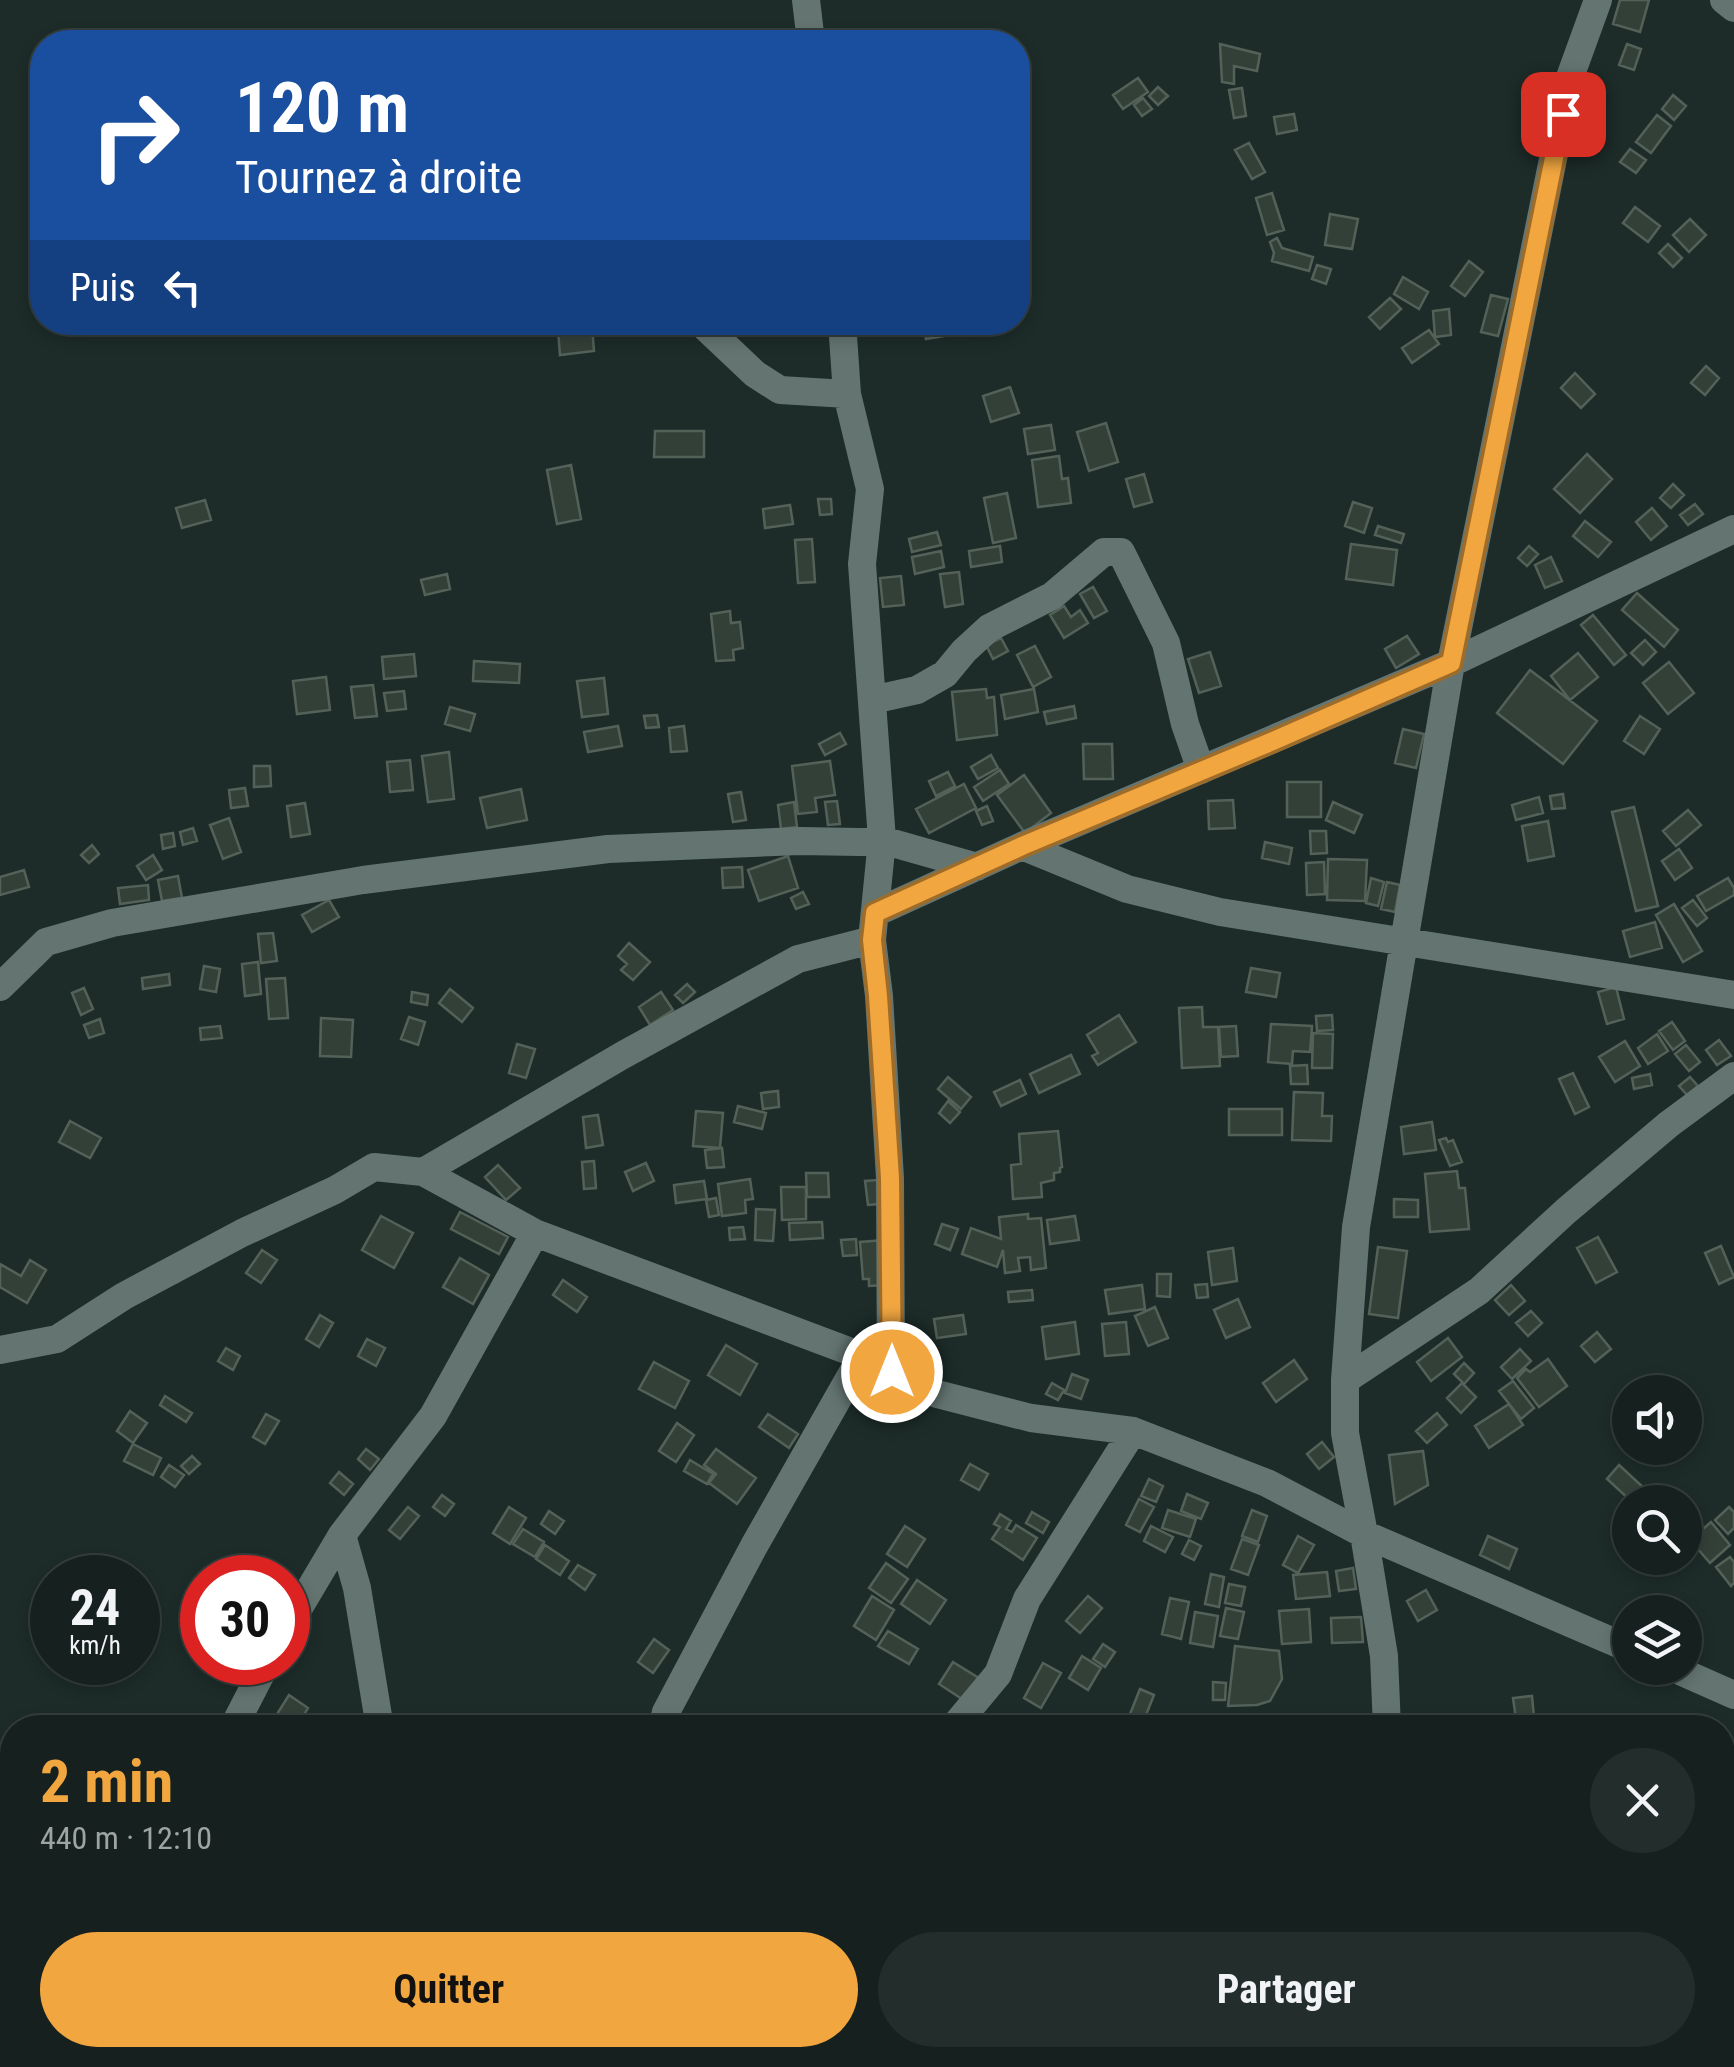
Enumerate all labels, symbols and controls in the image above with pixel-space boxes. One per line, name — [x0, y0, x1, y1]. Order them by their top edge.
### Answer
text: 120 m — [235, 67, 409, 149]
icon: right — [70, 70, 200, 200]
pin — [1521, 72, 1606, 157]
icon: arrive — [1536, 87, 1591, 142]
text: Tournez à droite — [235, 151, 522, 204]
icon: left — [155, 260, 210, 315]
text: Puis — [70, 266, 135, 310]
position arrow — [840, 1320, 944, 1424]
map controls — [1612, 1375, 1702, 1685]
button: sound — [1612, 1375, 1702, 1465]
button: search — [1612, 1485, 1702, 1575]
speed limit sign: 30 — [180, 1555, 310, 1685]
text: 24 — [70, 1579, 120, 1637]
button: layers — [1612, 1595, 1702, 1685]
text: km/h — [69, 1631, 121, 1660]
text: 2 min — [40, 1746, 173, 1817]
button: close — [1590, 1748, 1695, 1853]
text: 440 m · 12:10 — [40, 1819, 212, 1857]
button: Quitter — [40, 1932, 858, 2047]
button: Partager — [878, 1932, 1695, 2047]

